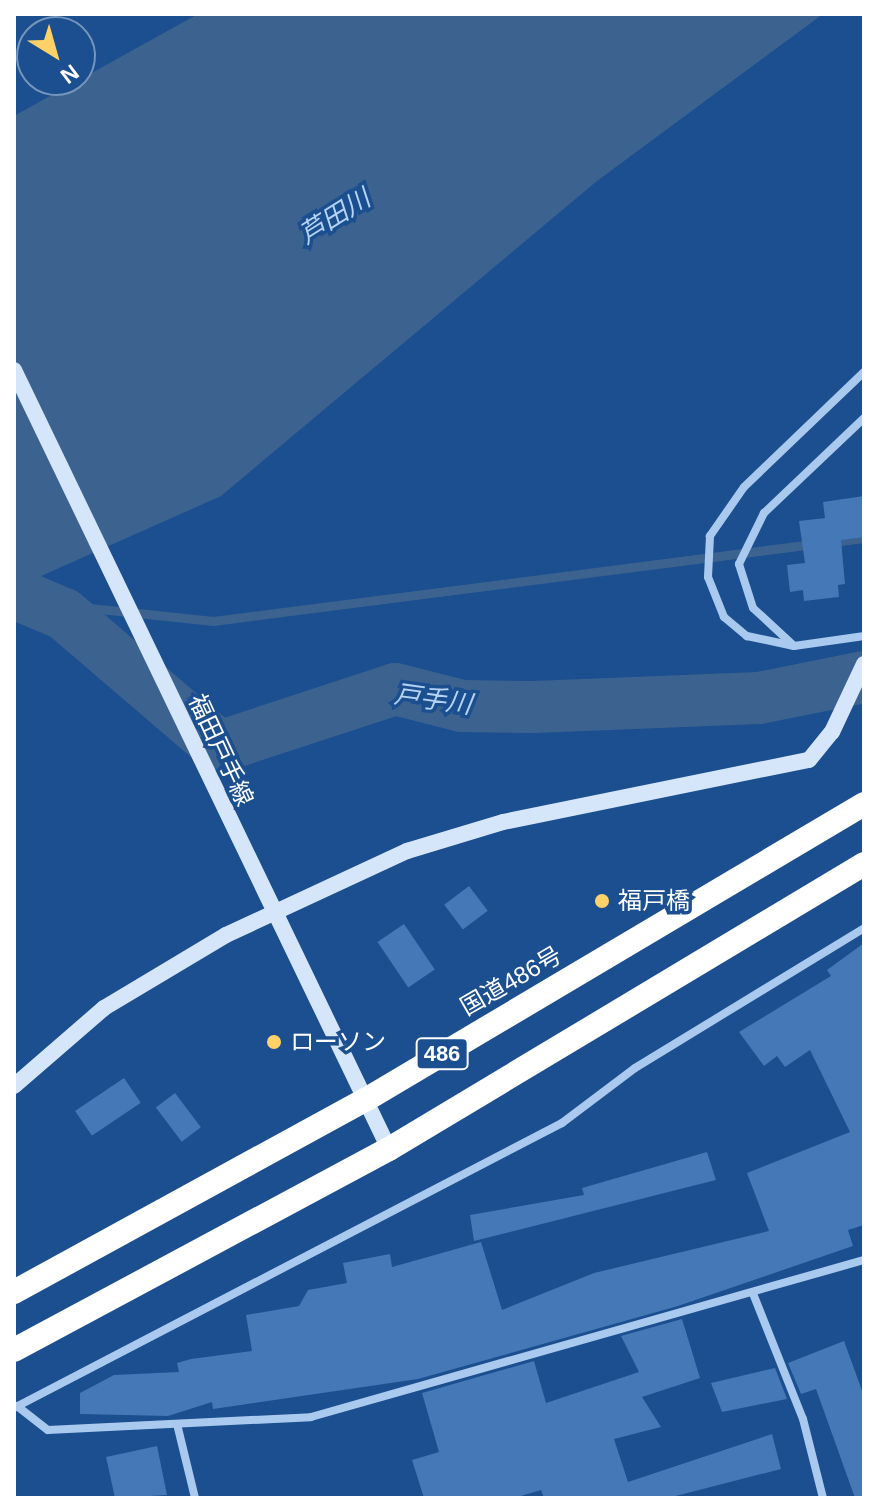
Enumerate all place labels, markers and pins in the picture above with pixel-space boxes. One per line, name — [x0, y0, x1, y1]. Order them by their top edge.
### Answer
place label: 福戸橋 — [618, 887, 690, 915]
marker: 福戸橋 — [593, 892, 611, 910]
place label: ローソン — [290, 1028, 386, 1056]
marker: ローソン — [265, 1033, 283, 1051]

